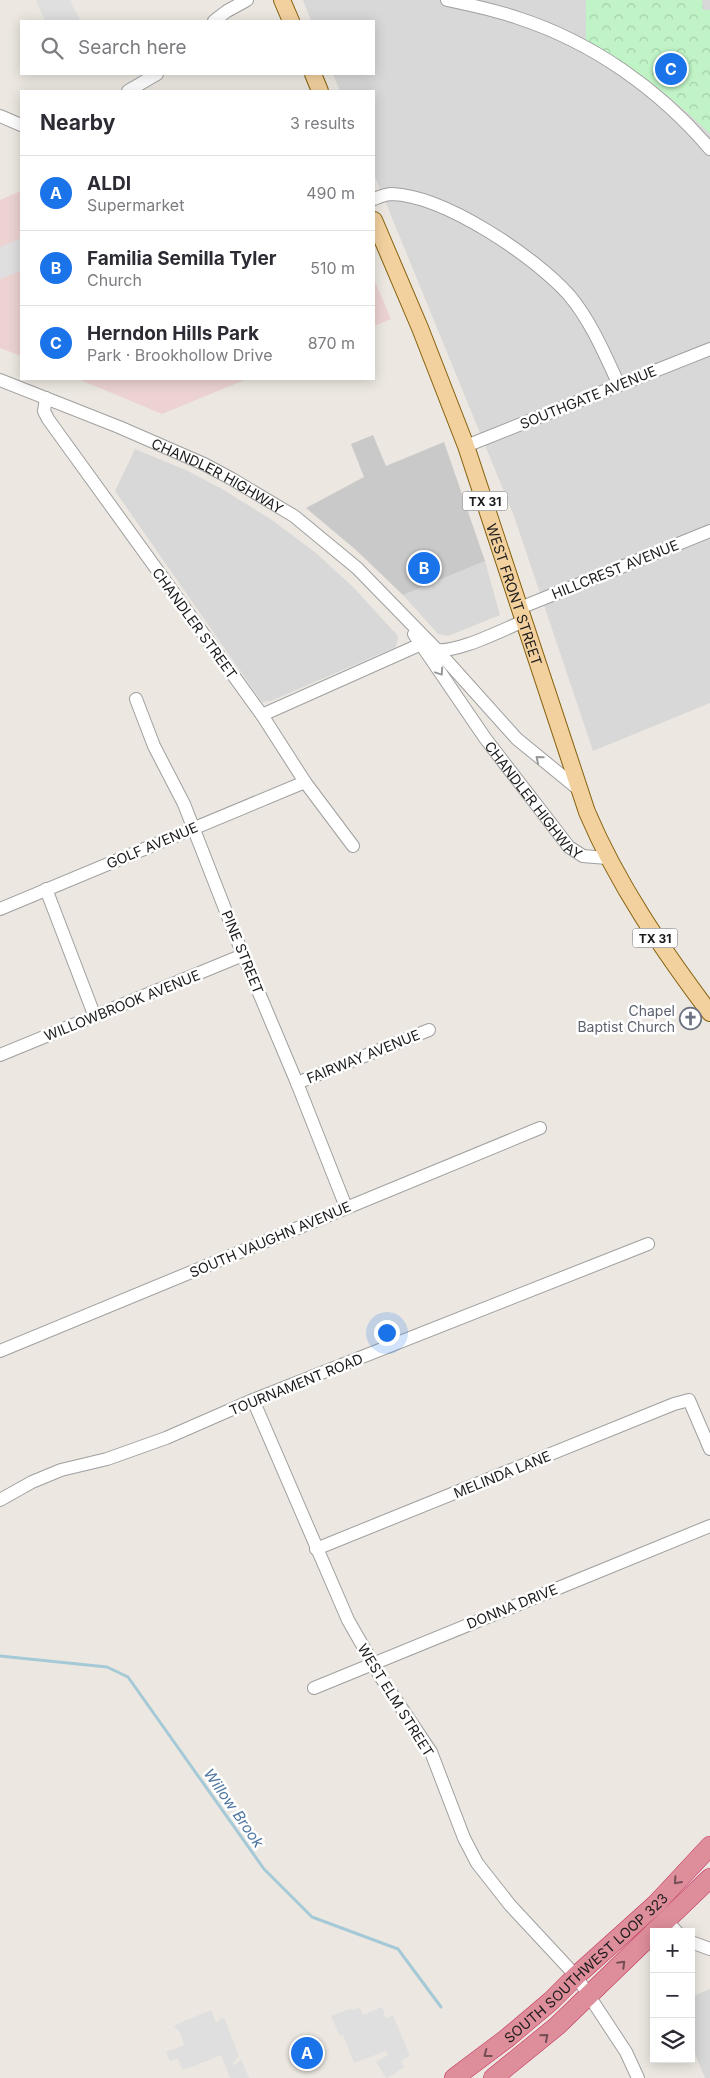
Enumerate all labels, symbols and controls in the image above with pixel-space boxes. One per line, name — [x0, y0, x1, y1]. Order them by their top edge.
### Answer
search box — [20, 20, 375, 75]
icon: search — [38, 34, 66, 62]
text: Search here — [78, 36, 187, 59]
pin: C — [655, 50, 687, 88]
text: Nearby — [40, 110, 115, 135]
text: 3 results — [290, 113, 355, 133]
text: ALDI — [87, 172, 131, 195]
text: A — [50, 183, 62, 203]
text: 490 m — [306, 183, 355, 203]
text: Supermarket — [87, 195, 184, 215]
text: Familia Semilla Tyler — [87, 247, 276, 270]
text: B — [51, 258, 61, 278]
text: 510 m — [310, 258, 355, 278]
text: Church — [87, 270, 142, 290]
text: Herndon Hills Park — [87, 322, 259, 345]
text: C — [50, 333, 62, 353]
text: 870 m — [308, 333, 355, 353]
text: Park · Brookhollow Drive — [87, 345, 272, 365]
street label: SOUTHGATE AVENUE — [517, 362, 659, 432]
street label: CHANDLER HIGHWAY — [149, 434, 287, 517]
road number: TX 31 — [462, 492, 508, 511]
street label: WEST FRONT STREET — [484, 521, 546, 667]
street label: HILLCREST AVENUE — [549, 536, 681, 602]
pin: B — [408, 549, 440, 587]
street label: CHANDLER STREET — [149, 564, 241, 682]
one-way arrow — [434, 667, 443, 676]
street label: CHANDLER HIGHWAY — [482, 737, 586, 862]
one-way arrow — [536, 756, 545, 764]
street label: GOLF AVENUE — [104, 818, 200, 872]
street label: PINE STREET — [219, 908, 267, 996]
road number: TX 31 — [632, 928, 678, 948]
street label: WILLOWBROOK AVENUE — [42, 966, 202, 1044]
place label: Chapel Baptist Church — [577, 1002, 675, 1035]
church icon: Chapel Baptist Church — [679, 1006, 703, 1030]
street label: FAIRWAY AVENUE — [304, 1026, 422, 1086]
street label: SOUTH VAUGHN AVENUE — [187, 1197, 353, 1281]
your location — [374, 1320, 400, 1346]
street label: TOURNAMENT ROAD — [227, 1349, 365, 1419]
street label: MELINDA LANE — [451, 1447, 553, 1501]
street label: DONNA DRIVE — [464, 1580, 560, 1632]
street label: WEST ELM STREET — [354, 1640, 438, 1760]
water label: Willow Brook — [200, 1765, 269, 1852]
one-way arrow — [673, 1876, 682, 1885]
street label: SOUTH SOUTHWEST LOOP 323 — [500, 1889, 671, 2046]
map controls — [650, 1928, 695, 2063]
button: + — [650, 1928, 695, 1973]
one-way arrow — [616, 1961, 625, 1970]
button: − — [650, 1973, 695, 2018]
button: layers — [650, 2018, 695, 2063]
one-way arrow — [539, 2033, 548, 2042]
pin: A — [291, 2034, 323, 2072]
one-way arrow — [483, 2048, 493, 2057]

